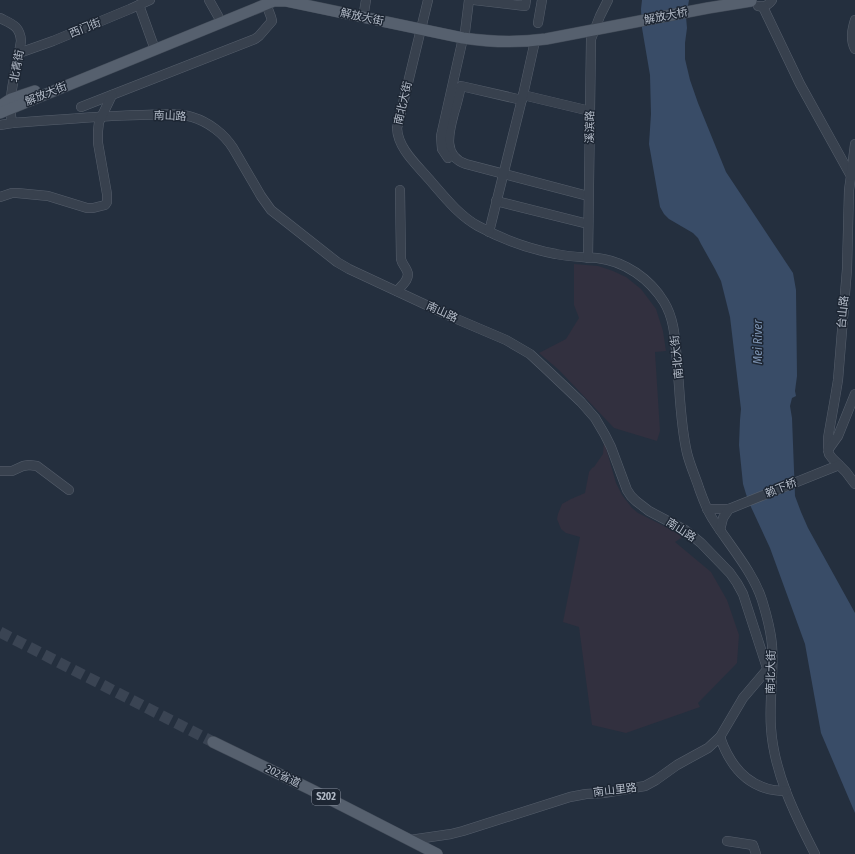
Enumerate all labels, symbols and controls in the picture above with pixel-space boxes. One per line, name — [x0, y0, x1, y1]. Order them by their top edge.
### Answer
street label: 解放大桥 — [643, 5, 689, 27]
street label: 解放大街 — [339, 6, 385, 28]
street label: 西门街 — [67, 16, 103, 40]
street label: 北青街 — [8, 49, 26, 83]
street label: 解放大街 — [23, 80, 69, 108]
street label: 南北大街 — [392, 80, 414, 126]
street label: 南山路 — [153, 109, 187, 123]
street label: 溪滨路 — [583, 110, 597, 144]
street label: 台山路 — [835, 295, 851, 329]
street label: 南山路 — [424, 299, 460, 325]
water label: Mei River — [751, 319, 765, 364]
street label: 南北大街 — [668, 334, 686, 380]
street label: 赖下桥 — [763, 476, 799, 500]
street label: 南山路 — [664, 516, 698, 544]
street label: 南北大街 — [764, 650, 778, 694]
street label: 202省道 — [263, 762, 303, 790]
street label: 南山里路 — [592, 781, 638, 799]
road number: S202 — [312, 789, 340, 805]

